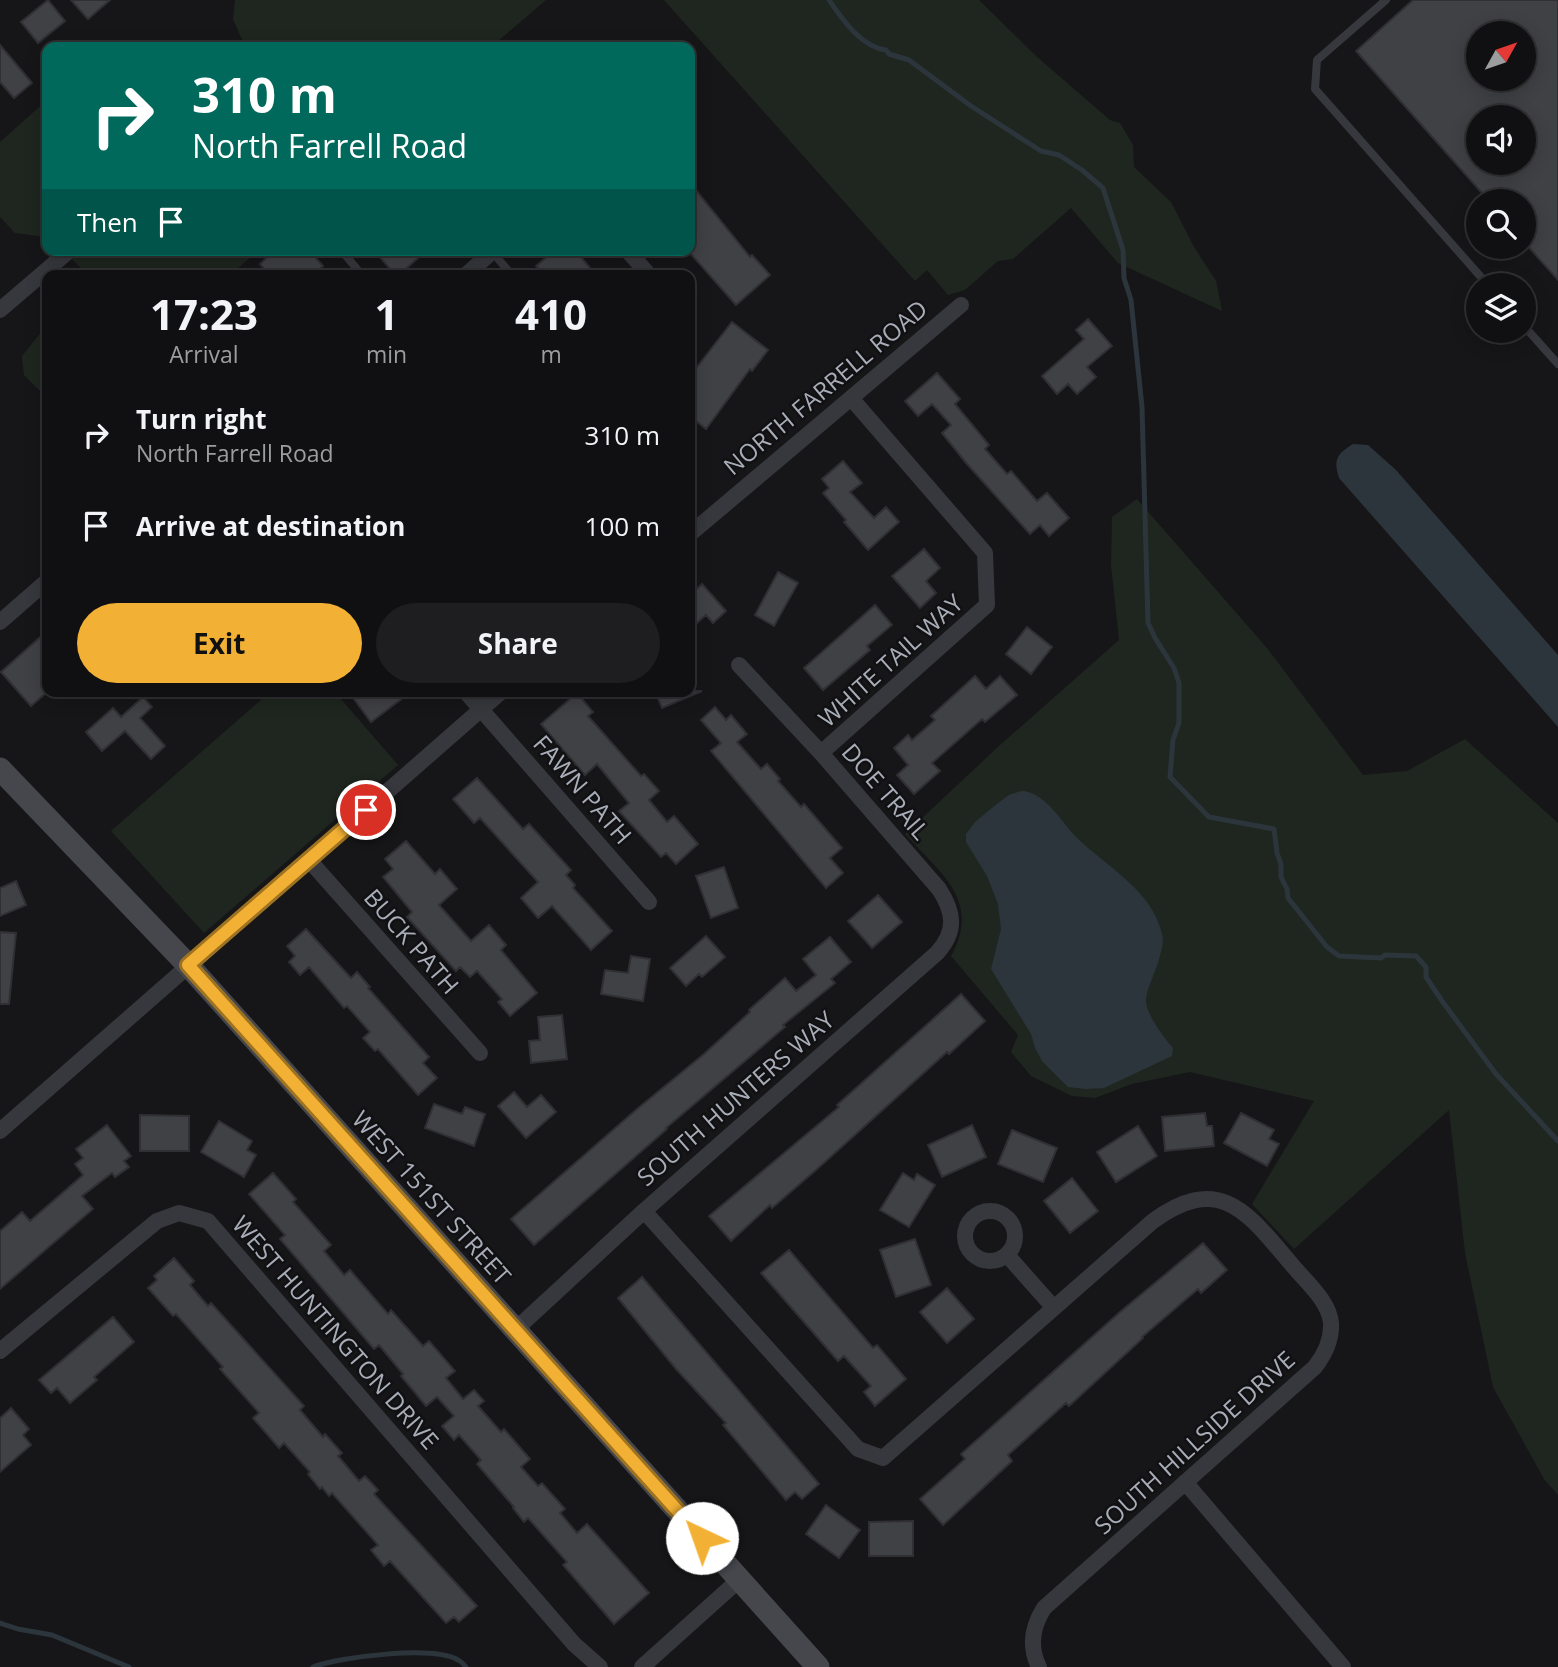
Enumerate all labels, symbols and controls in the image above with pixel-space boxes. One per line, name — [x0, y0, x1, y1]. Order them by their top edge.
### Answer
north arrow — [1466, 21, 1536, 91]
map controls — [1466, 21, 1536, 343]
text: 310 m — [192, 61, 337, 127]
icon: right — [77, 70, 168, 161]
button: sound — [1466, 105, 1536, 175]
text: North Farrell Road — [192, 124, 467, 167]
button: search — [1466, 189, 1536, 259]
icon: arrive — [152, 203, 190, 241]
text: Then — [77, 204, 138, 240]
button: layers — [1466, 273, 1536, 343]
text: 17:23 — [150, 285, 258, 342]
text: 1 — [374, 285, 399, 342]
text: 410 — [515, 285, 587, 342]
street label: NORTH FARRELL ROAD — [716, 292, 934, 482]
text: Arrival — [169, 338, 239, 370]
text: min — [366, 338, 407, 370]
text: m — [540, 338, 562, 370]
text: Turn right — [136, 401, 267, 437]
icon: right — [77, 416, 115, 454]
text: 310 m — [585, 417, 660, 453]
text: North Farrell Road — [136, 437, 334, 469]
icon: arrive — [77, 507, 115, 545]
text: Arrive at destination — [136, 508, 405, 544]
text: 100 m — [585, 508, 660, 544]
street label: WHITE TAIL WAY — [811, 586, 970, 734]
button: Exit — [77, 603, 362, 683]
button: Share — [376, 603, 660, 683]
street label: FAWN PATH — [527, 727, 640, 851]
street label: DOE TRAIL — [835, 736, 937, 846]
pin — [336, 780, 396, 840]
icon: arrive — [347, 791, 385, 829]
street label: BUCK PATH — [357, 881, 467, 1001]
street label: SOUTH HUNTERS WAY — [629, 1003, 841, 1193]
street label: WEST 151ST STREET — [345, 1103, 519, 1291]
street label: WEST HUNTINGTON DRIVE — [225, 1208, 447, 1456]
street label: SOUTH HILLSIDE DRIVE — [1087, 1343, 1301, 1541]
position arrow — [665, 1501, 739, 1575]

